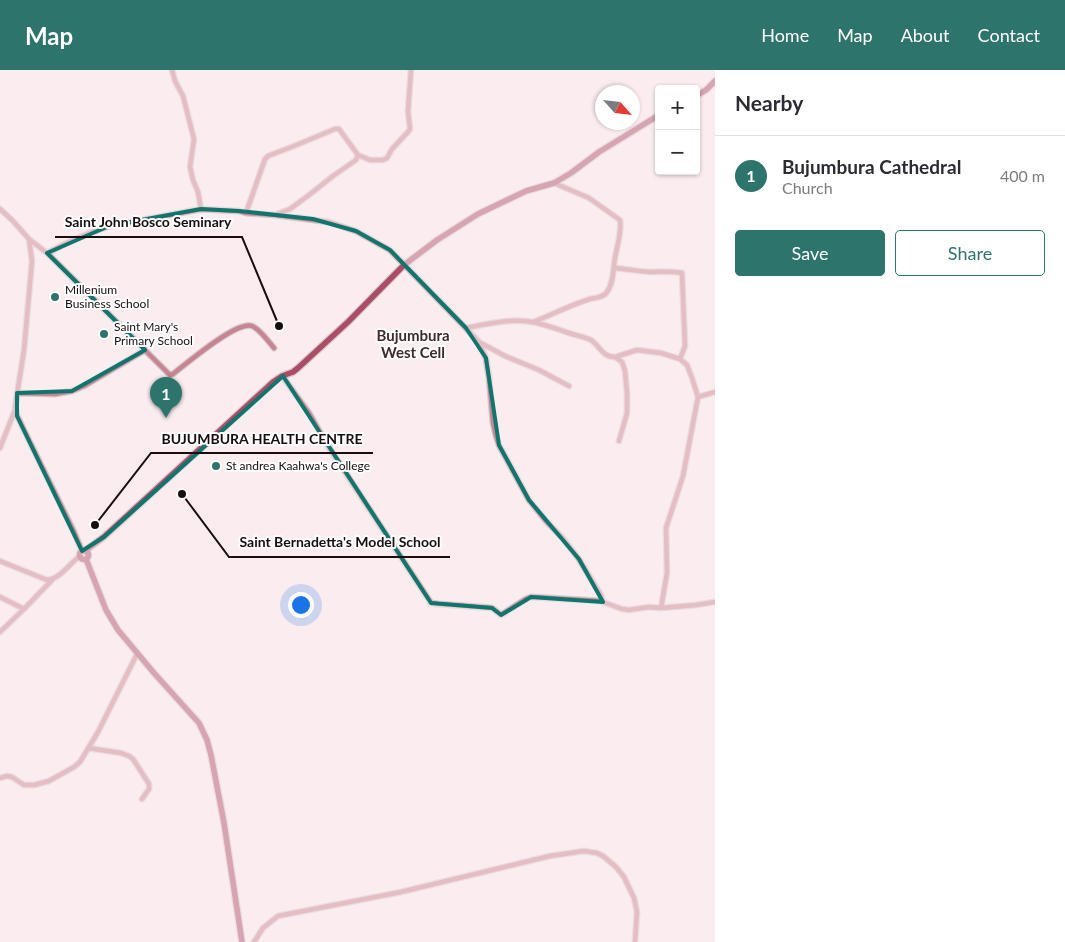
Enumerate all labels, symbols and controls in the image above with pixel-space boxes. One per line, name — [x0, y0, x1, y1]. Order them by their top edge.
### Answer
text: Map — [25, 21, 73, 50]
text: Home — [761, 24, 809, 46]
text: Map — [837, 24, 873, 46]
text: About — [901, 24, 950, 46]
text: Contact — [978, 24, 1040, 46]
north arrow — [595, 85, 640, 130]
map controls — [655, 85, 700, 175]
button: + — [655, 85, 700, 130]
text: Nearby — [735, 90, 803, 115]
button: − — [655, 130, 700, 175]
text: Bujumbura Cathedral — [782, 155, 961, 178]
text: 1 — [746, 166, 756, 185]
text: 400 m — [1000, 166, 1045, 185]
text: Church — [782, 178, 833, 197]
callout: Saint John Bosco Seminary — [55, 208, 242, 237]
text: Saint John Bosco Seminary — [65, 213, 232, 230]
button: Save — [735, 230, 885, 276]
button: Share — [895, 230, 1045, 276]
place label: Millenium Business School — [65, 282, 149, 311]
marker: Millenium Business School — [49, 291, 61, 303]
place label: Saint Mary's Primary School — [114, 319, 193, 348]
district label: Bujumbura West Cell — [376, 326, 450, 361]
marker: Saint Mary's Primary School — [98, 328, 110, 340]
pin: 1 — [150, 377, 182, 418]
callout: BUJUMBURA HEALTH CENTRE — [151, 424, 373, 453]
text: BUJUMBURA HEALTH CENTRE — [162, 430, 362, 447]
place label: St andrea Kaahwa's College — [226, 458, 370, 473]
marker: St andrea Kaahwa's College — [210, 460, 222, 472]
callout: Saint Bernadetta's Model School — [229, 528, 450, 557]
text: Saint Bernadetta's Model School — [239, 533, 441, 550]
your location — [288, 592, 314, 618]

